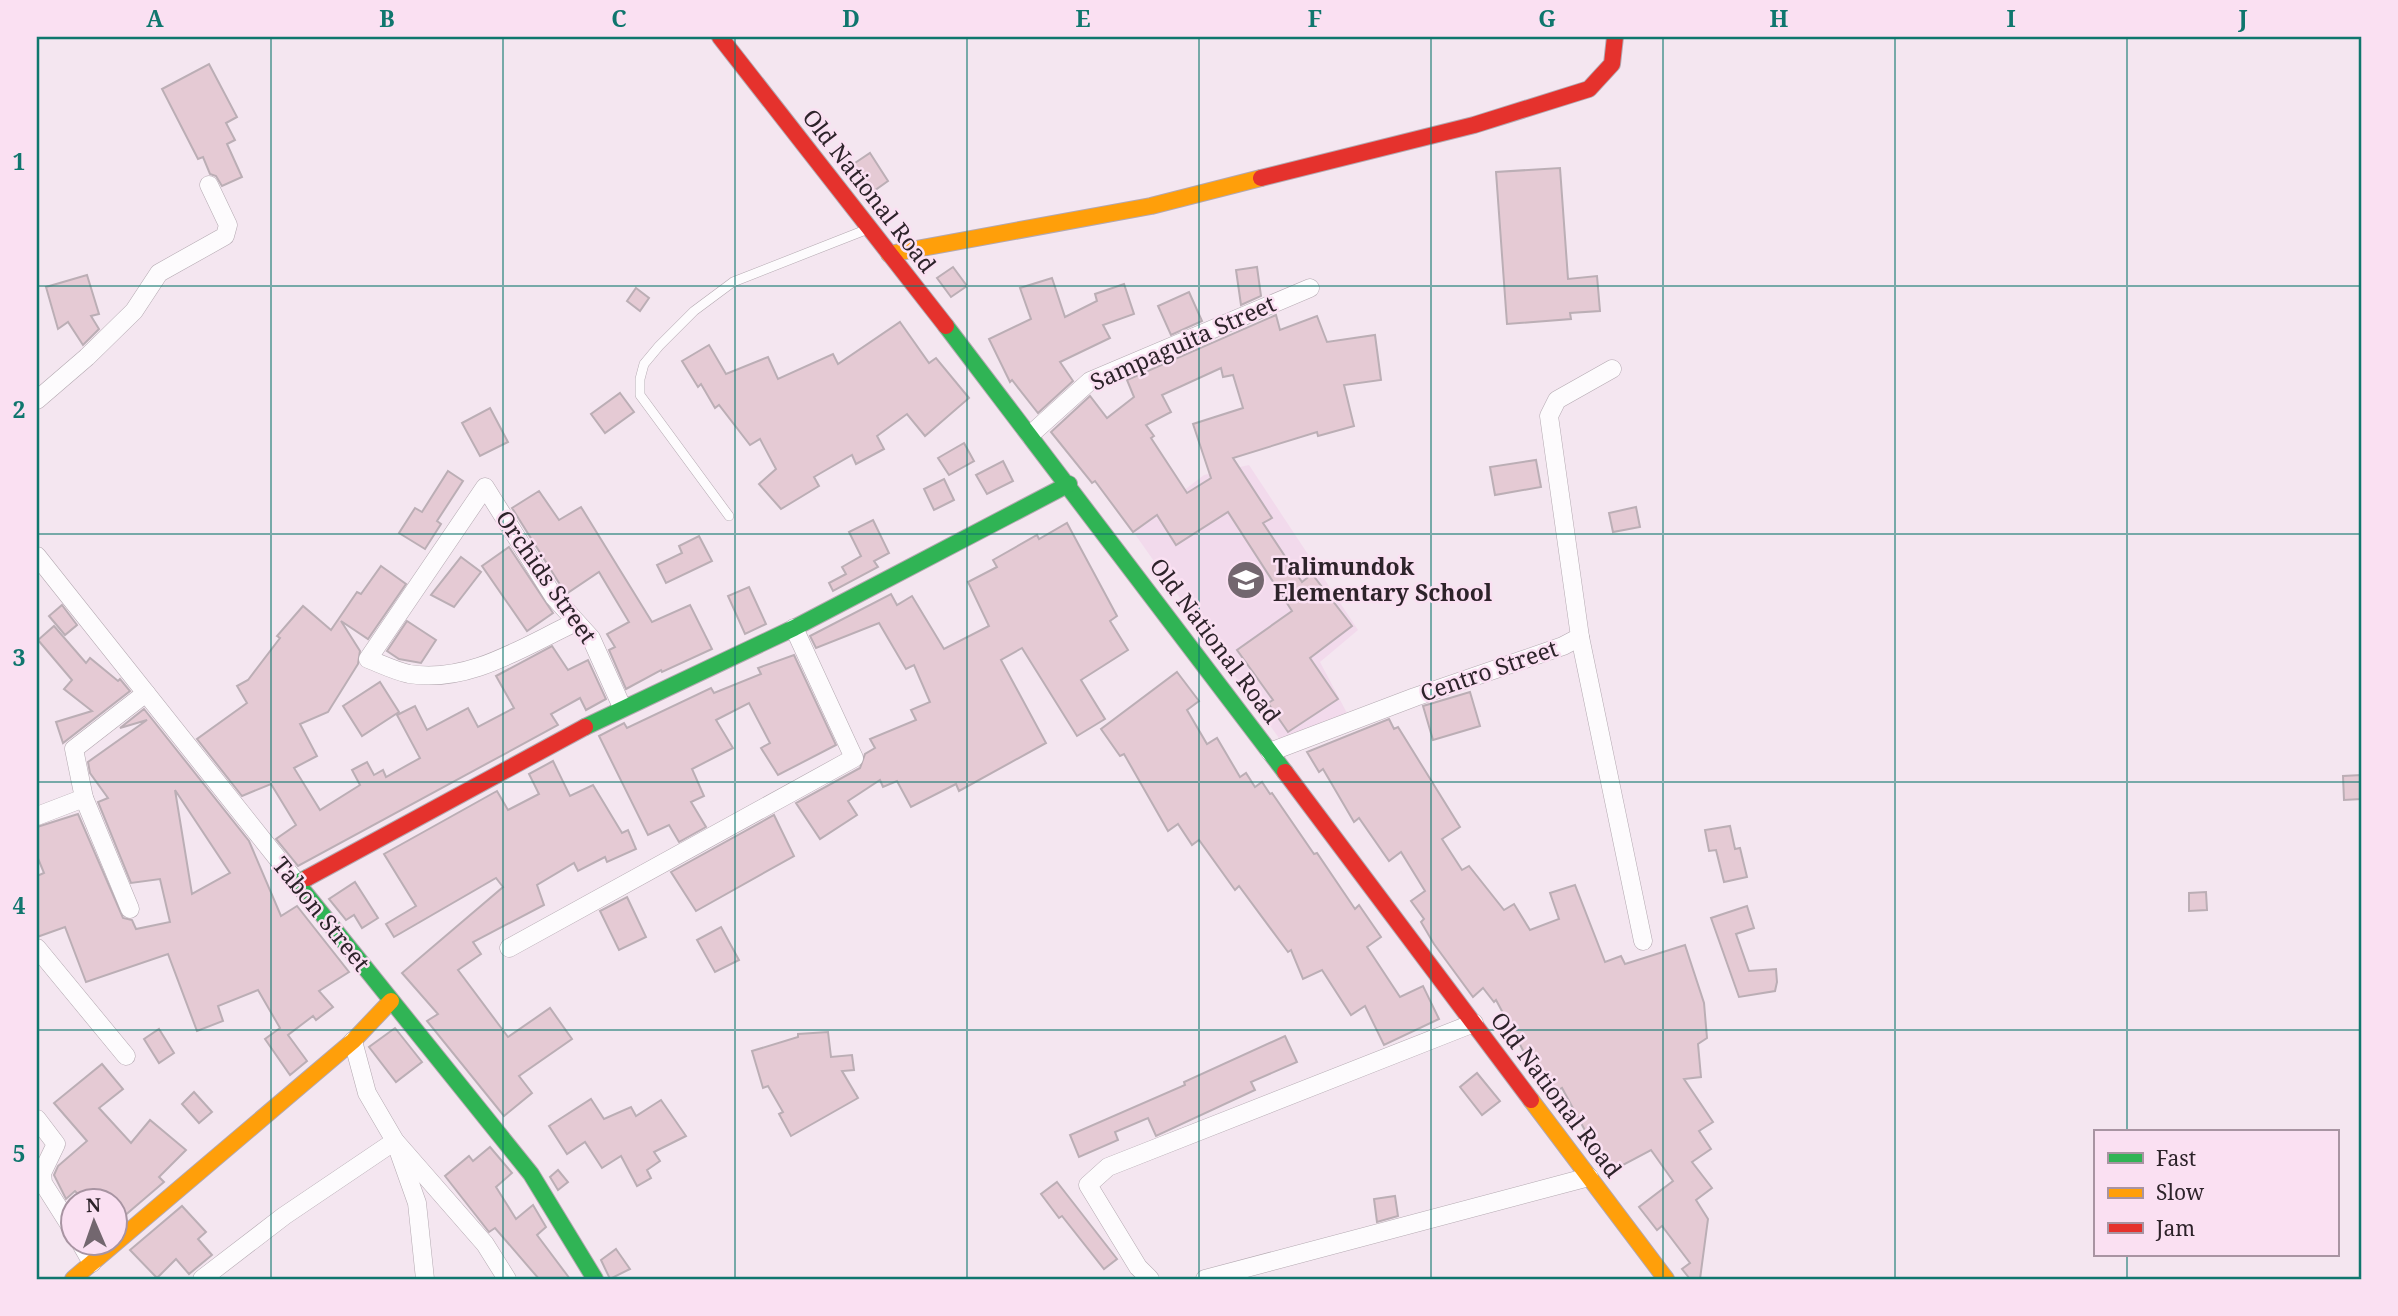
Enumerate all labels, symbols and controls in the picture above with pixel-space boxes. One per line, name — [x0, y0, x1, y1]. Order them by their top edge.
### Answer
text: A — [146, 2, 164, 34]
text: B — [379, 2, 395, 34]
text: C — [611, 2, 627, 34]
text: D — [842, 2, 860, 34]
text: E — [1075, 2, 1091, 34]
text: F — [1308, 2, 1322, 34]
text: G — [1538, 2, 1556, 34]
text: H — [1770, 2, 1789, 34]
text: I — [2006, 2, 2016, 34]
text: J — [2237, 2, 2248, 34]
street label: Old National Road — [796, 102, 944, 279]
text: 1 — [13, 145, 26, 177]
street label: Sampaguita Street — [1085, 287, 1280, 397]
text: 2 — [13, 393, 26, 425]
street label: Orchids Street — [489, 503, 605, 649]
place label: Talimundok Elementary School — [1273, 550, 1492, 608]
street label: Old National Road — [1143, 551, 1289, 730]
school or university icon: Talimundok Elementary School — [1225, 559, 1267, 601]
street label: Centro Street — [1416, 632, 1562, 709]
text: 3 — [13, 641, 26, 673]
street label: Tabon Street — [266, 849, 378, 977]
text: 4 — [13, 889, 26, 921]
street label: Old National Road — [1484, 1005, 1630, 1184]
legend — [2094, 1130, 2338, 1256]
text: 5 — [13, 1137, 26, 1169]
text: Fast — [2156, 1144, 2196, 1172]
text: Slow — [2156, 1178, 2205, 1206]
north arrow — [60, 1186, 130, 1256]
text: N — [85, 1192, 101, 1218]
text: Jam — [2155, 1214, 2195, 1242]

